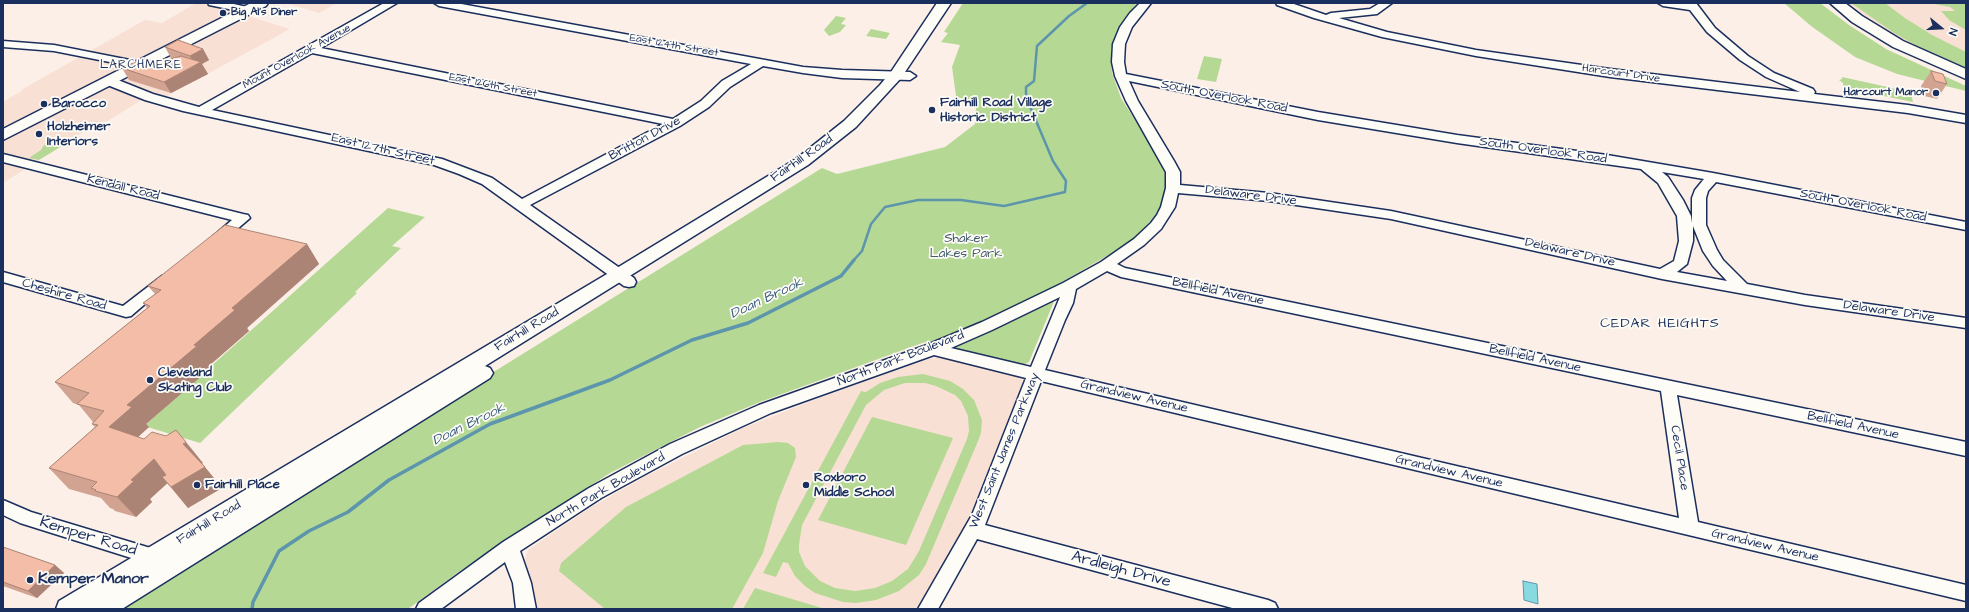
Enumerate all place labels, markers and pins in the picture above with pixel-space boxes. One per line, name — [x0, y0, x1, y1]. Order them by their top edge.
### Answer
place label: Big Al's Diner — [231, 6, 297, 20]
marker: Big Al's Diner — [218, 8, 228, 18]
place label: Harcourt Manor — [1844, 86, 1928, 100]
marker: Harcourt Manor — [1931, 88, 1941, 98]
place label: Fairhill Road Village Historic District — [940, 95, 1052, 126]
place label: Barocco — [52, 96, 106, 112]
marker: Barocco — [39, 99, 49, 109]
marker: Fairhill Road Village Historic District — [927, 105, 937, 115]
place label: Holzheimer Interiors — [47, 119, 110, 150]
marker: Holzheimer Interiors — [34, 129, 44, 139]
place label: Cleveland Skating Club — [158, 365, 232, 396]
marker: Cleveland Skating Club — [145, 375, 155, 385]
place label: Roxboro Middle School — [814, 470, 894, 501]
place label: Fairhill Place — [205, 477, 280, 493]
marker: Fairhill Place — [192, 480, 202, 490]
marker: Roxboro Middle School — [801, 480, 811, 490]
place label: Kemper Manor — [38, 570, 149, 590]
marker: Kemper Manor — [25, 575, 35, 585]

